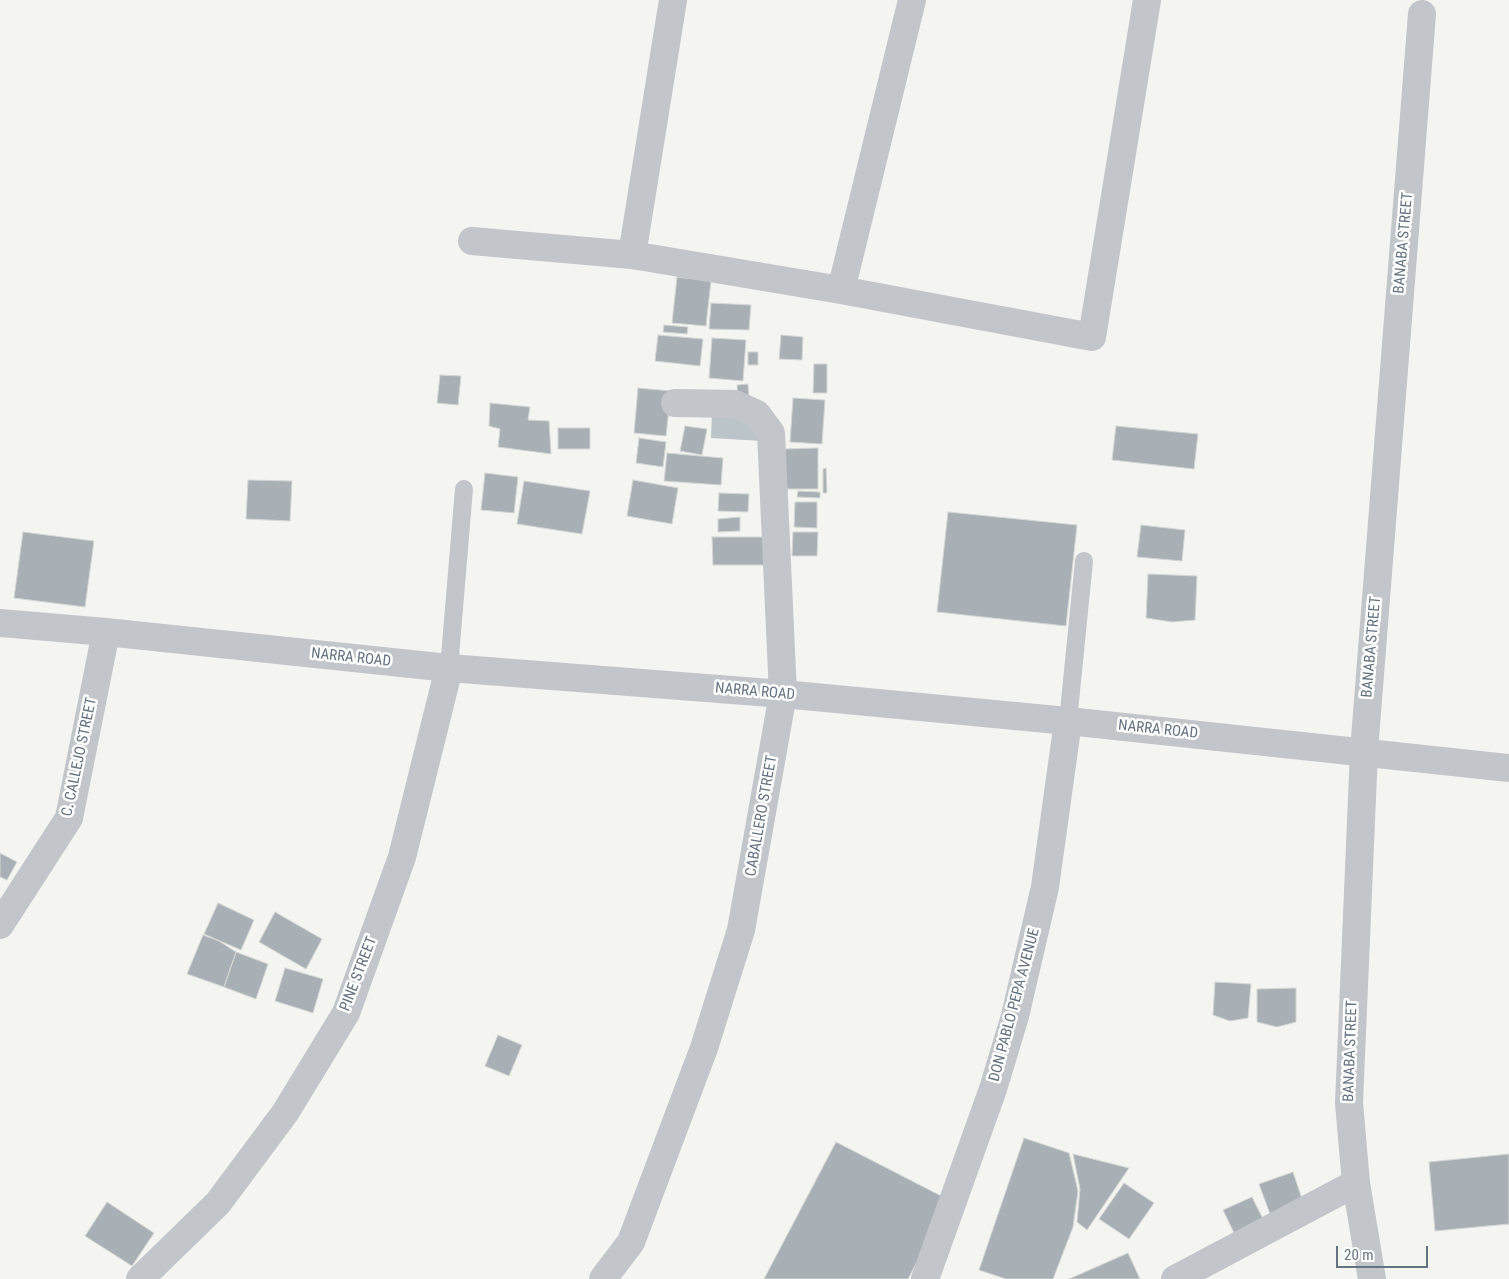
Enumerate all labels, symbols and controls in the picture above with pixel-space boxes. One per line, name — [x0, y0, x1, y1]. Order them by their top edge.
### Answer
street label: BANABA STREET — [1391, 192, 1417, 294]
street label: BANABA STREET — [1359, 596, 1385, 698]
street label: NARRA ROAD — [310, 645, 392, 671]
street label: NARRA ROAD — [714, 680, 796, 704]
street label: C. CALLEJO STREET — [59, 696, 101, 818]
street label: NARRA ROAD — [1117, 717, 1199, 743]
street label: CABALLERO STREET — [742, 754, 782, 878]
street label: DON PABLO PEPA AVENUE — [986, 926, 1044, 1084]
street label: PINE STREET — [337, 934, 381, 1014]
street label: BANABA STREET — [1340, 1000, 1362, 1102]
scale bar — [1339, 1236, 1432, 1268]
text: 20 m — [1344, 1246, 1374, 1264]

